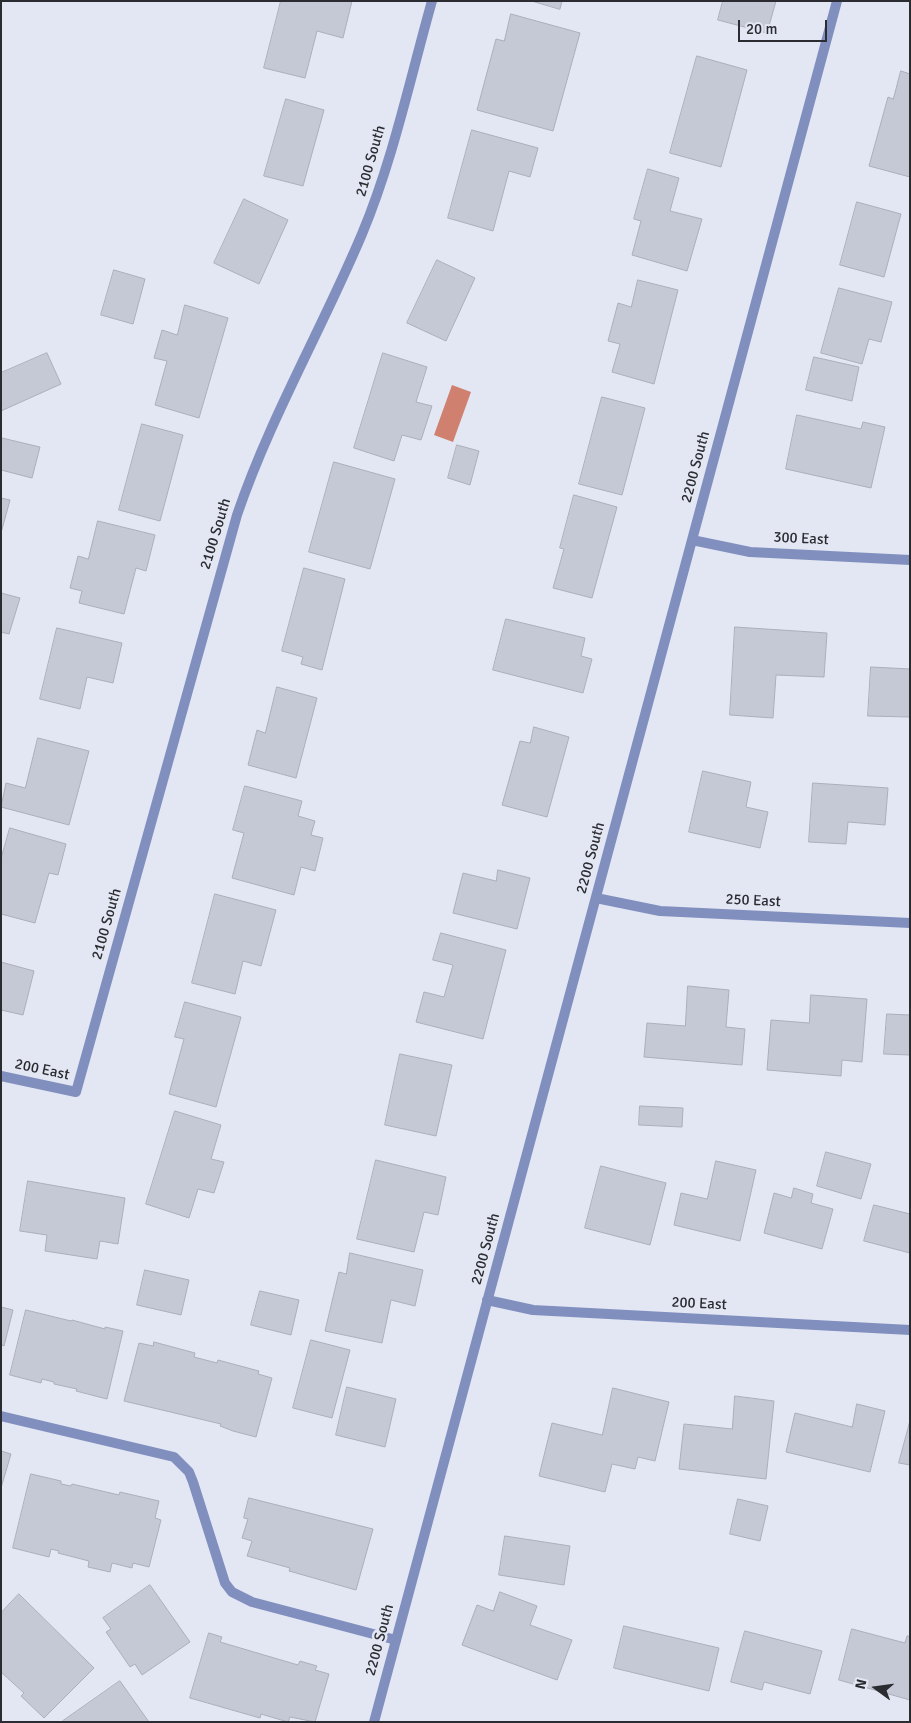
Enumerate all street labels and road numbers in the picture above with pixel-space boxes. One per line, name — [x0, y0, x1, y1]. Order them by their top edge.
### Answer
street label: 2100 South — [352, 123, 390, 199]
street label: 2200 South — [678, 429, 714, 505]
street label: 2100 South — [197, 496, 235, 572]
street label: 300 East — [773, 529, 829, 549]
street label: 2200 South — [573, 820, 609, 896]
street label: 2100 South — [88, 886, 126, 962]
street label: 250 East — [725, 891, 781, 911]
street label: 200 East — [13, 1055, 71, 1085]
street label: 2200 South — [468, 1211, 504, 1287]
street label: 200 East — [671, 1294, 727, 1314]
street label: 2200 South — [362, 1602, 398, 1678]

